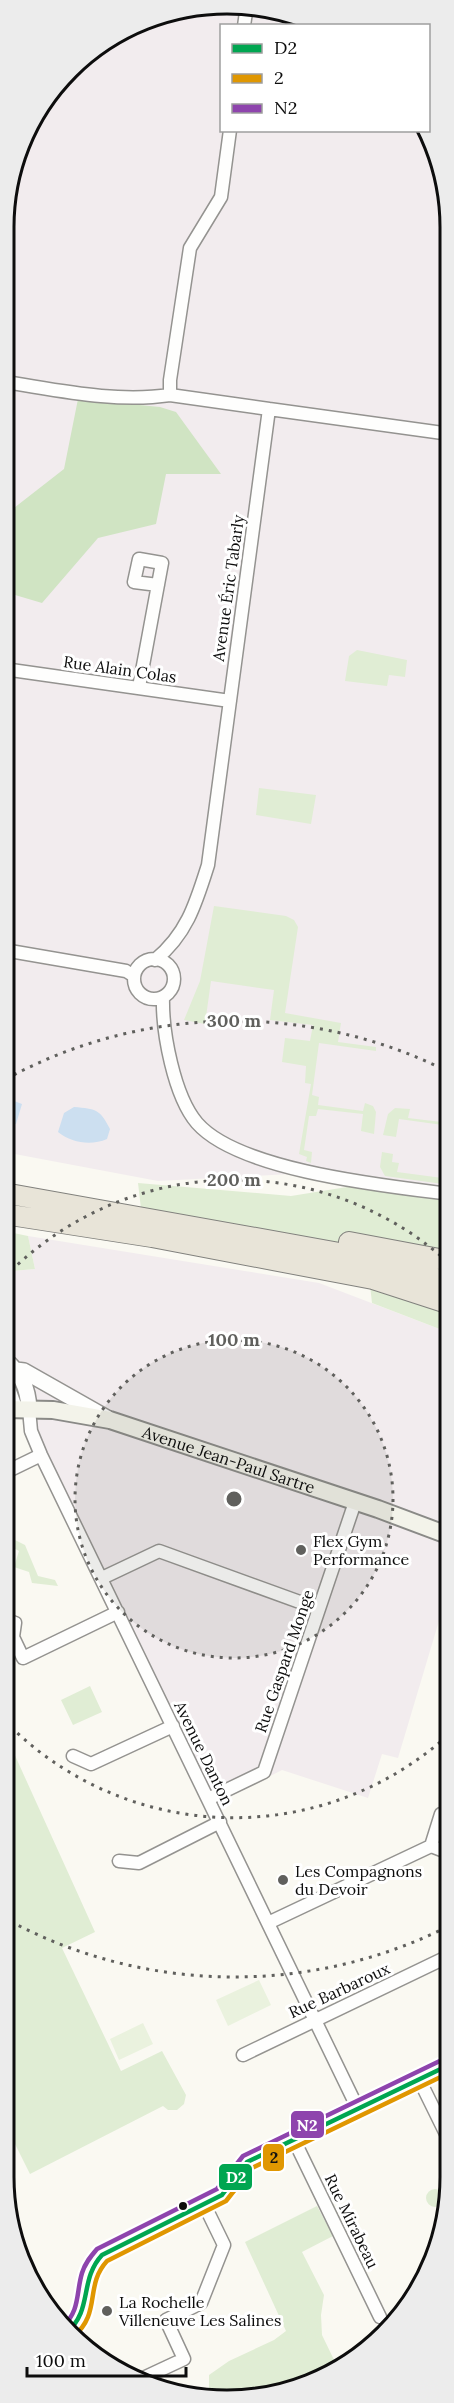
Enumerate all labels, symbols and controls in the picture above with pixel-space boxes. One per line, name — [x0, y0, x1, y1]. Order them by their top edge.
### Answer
legend — [220, 24, 430, 132]
text: D2 — [274, 36, 297, 59]
text: 2 — [274, 66, 284, 89]
text: N2 — [274, 96, 297, 119]
street label: Avenue Éric Tabarly — [208, 513, 248, 664]
street label: Rue Alain Colas — [62, 651, 178, 687]
text: 300 m — [207, 1009, 262, 1032]
text: 200 m — [207, 1168, 261, 1191]
text: 100 m — [208, 1328, 260, 1351]
street label: Avenue Jean-Paul Sartre — [139, 1421, 318, 1497]
centre of rings — [224, 1489, 244, 1509]
place label: Flex Gym Performance — [313, 1531, 409, 1569]
marker: Flex Gym Performance — [294, 1543, 308, 1557]
street label: Rue Gaspard Monge — [250, 1587, 318, 1735]
street label: Avenue Danton — [170, 1697, 238, 1809]
place label: Les Compagnons du Devoir — [295, 1861, 422, 1899]
marker: Les Compagnons du Devoir — [276, 1873, 290, 1887]
street label: Rue Barbaroux — [285, 1958, 393, 2022]
line badge: N2 — [290, 2110, 325, 2139]
text: N2 — [297, 2115, 317, 2135]
line badge: 2 — [262, 2143, 285, 2172]
text: 2 — [270, 2147, 278, 2167]
line badge: D2 — [218, 2163, 253, 2191]
text: D2 — [226, 2167, 246, 2187]
street label: Rue Mirabeau — [321, 2171, 384, 2272]
unlabelled marker — [177, 2200, 189, 2212]
place label: La Rochelle Villeneuve Les Salines — [118, 2292, 281, 2330]
marker: La Rochelle Villeneuve Les Salines — [100, 2304, 114, 2318]
scale bar — [27, 2340, 186, 2378]
text: 100 m — [36, 2349, 86, 2372]

